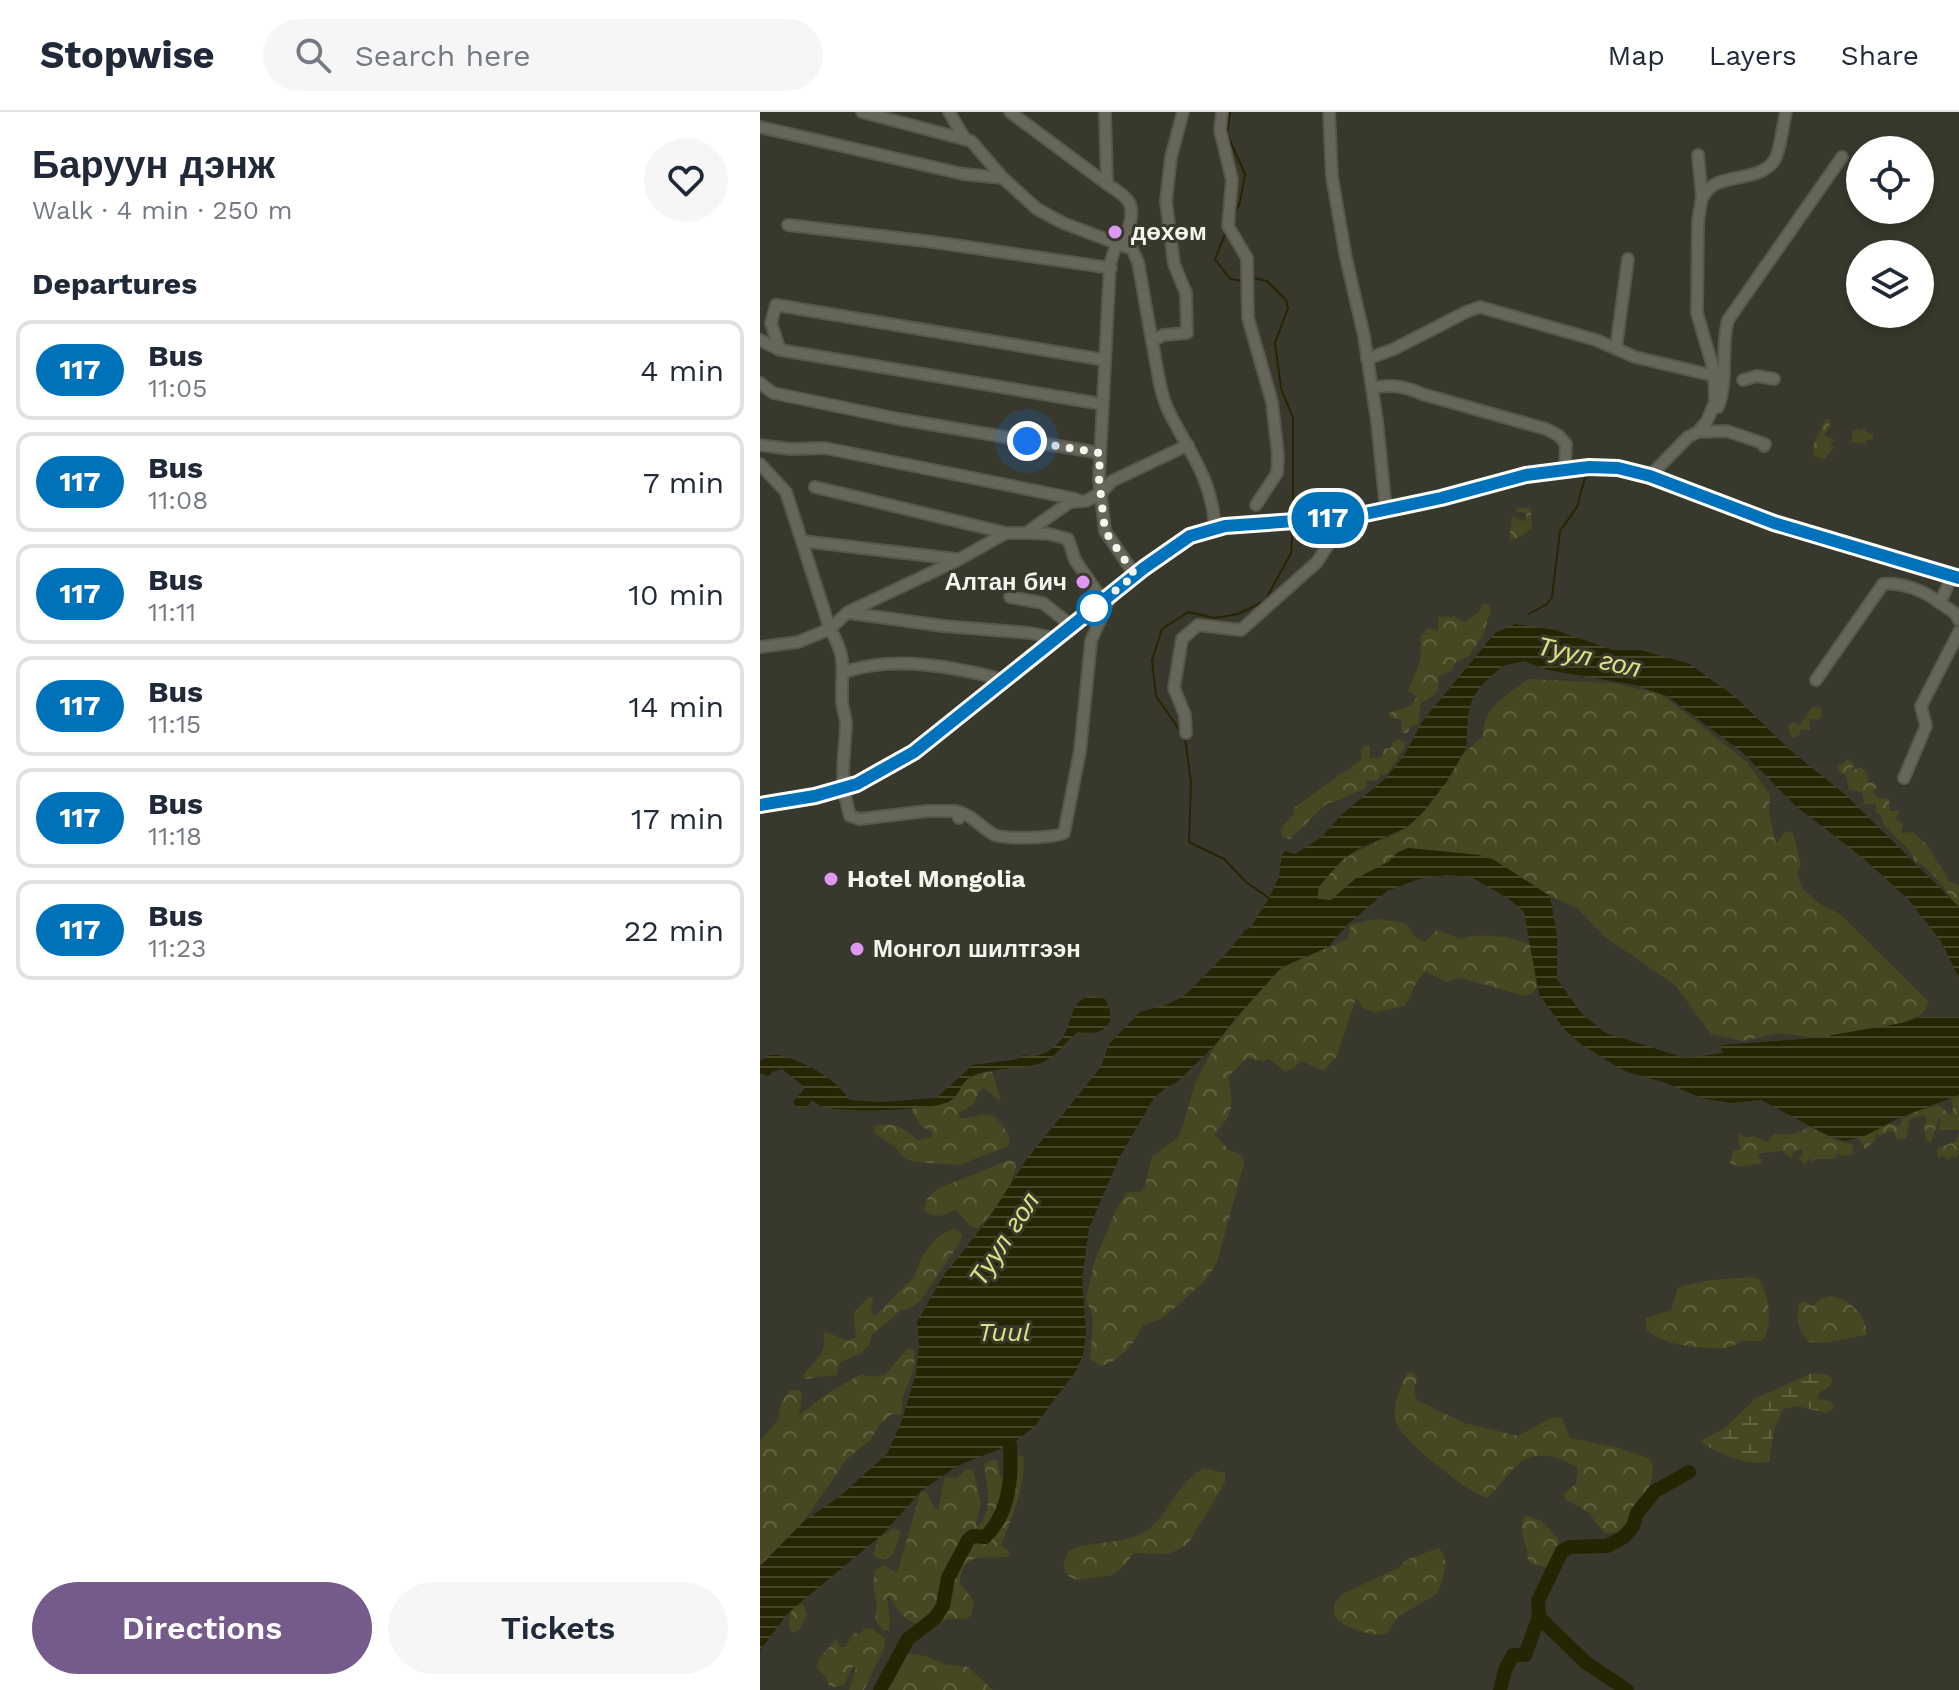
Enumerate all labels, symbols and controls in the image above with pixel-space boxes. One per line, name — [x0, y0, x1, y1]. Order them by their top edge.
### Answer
search box — [263, 19, 823, 91]
text: Stopwise — [40, 33, 215, 77]
icon: search — [291, 33, 335, 77]
text: Search here — [355, 38, 530, 73]
text: Map — [1608, 39, 1665, 72]
text: Layers — [1709, 39, 1797, 72]
text: Share — [1841, 39, 1919, 72]
map controls — [1846, 136, 1934, 328]
button: locate — [1846, 136, 1934, 224]
button: heart — [644, 138, 728, 222]
text: Баруун дэнж — [32, 143, 275, 187]
text: Walk · 4 min · 250 m — [32, 195, 293, 225]
place label: дөхөм — [1131, 218, 1207, 246]
marker: дөхөм — [1106, 223, 1124, 241]
button: layers — [1846, 240, 1934, 328]
text: Departures — [32, 266, 197, 301]
text: Bus — [148, 338, 203, 373]
text: 117 — [59, 353, 101, 386]
text: 4 min — [640, 353, 724, 388]
text: 11:05 — [148, 373, 207, 403]
your location — [1007, 421, 1047, 461]
text: Bus — [148, 450, 203, 485]
text: 117 — [59, 465, 101, 498]
text: 7 min — [643, 465, 724, 500]
text: 11:08 — [148, 485, 208, 515]
line badge: 117 — [1282, 492, 1374, 544]
text: 117 — [1307, 501, 1349, 534]
text: Bus — [148, 562, 203, 597]
place label: Алтан бич — [944, 568, 1067, 596]
marker: Алтан бич — [1074, 573, 1092, 591]
text: 117 — [59, 577, 101, 610]
text: 10 min — [628, 577, 724, 612]
unlabelled marker — [1077, 591, 1111, 625]
text: 11:11 — [148, 597, 196, 627]
water label: Туул гол — [1534, 631, 1644, 684]
text: Bus — [148, 674, 203, 709]
text: 117 — [59, 689, 101, 722]
text: 14 min — [629, 689, 724, 724]
text: 11:15 — [148, 709, 201, 739]
text: Bus — [148, 786, 203, 821]
text: 117 — [59, 801, 101, 834]
text: 17 min — [631, 801, 724, 836]
text: 11:18 — [148, 821, 202, 851]
place label: Hotel Mongolia — [847, 865, 1025, 893]
marker: Hotel Mongolia — [822, 870, 840, 888]
text: Bus — [148, 898, 203, 933]
text: 117 — [59, 913, 101, 946]
text: 22 min — [624, 913, 724, 948]
text: 11:23 — [148, 933, 206, 963]
place label: Монгол шилтгээн — [873, 935, 1081, 963]
marker: Монгол шилтгээн — [848, 940, 866, 958]
water label: Туул гол — [963, 1186, 1045, 1291]
water label: Tuul — [978, 1317, 1030, 1347]
button: Directions — [32, 1582, 372, 1674]
button: Tickets — [388, 1582, 728, 1674]

